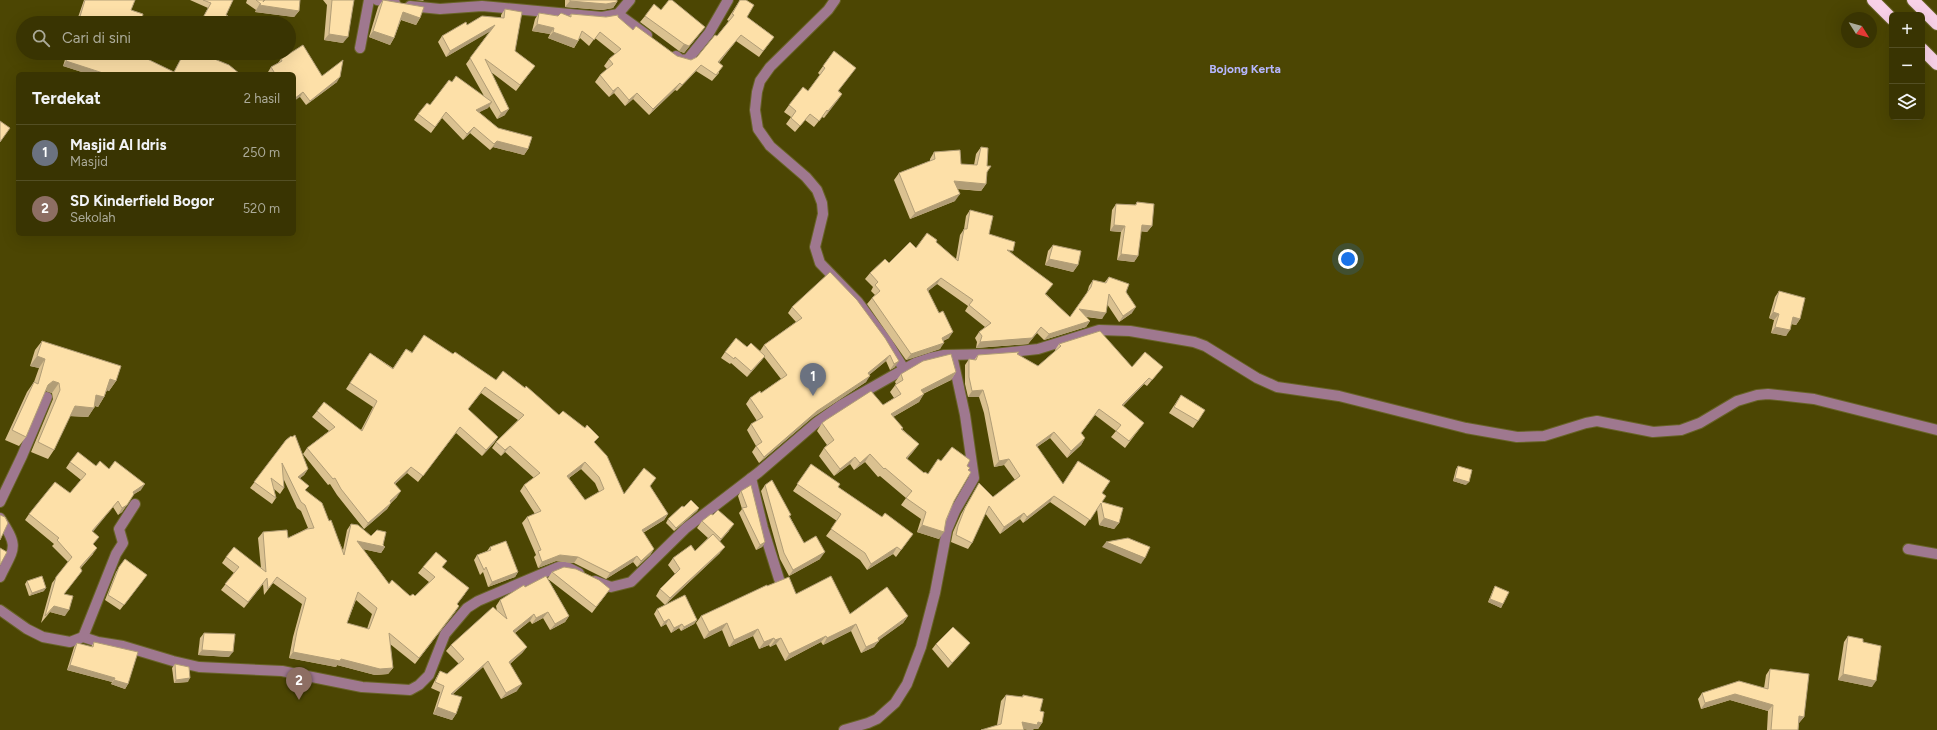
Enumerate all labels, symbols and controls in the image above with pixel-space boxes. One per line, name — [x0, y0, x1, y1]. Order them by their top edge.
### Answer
north arrow — [1841, 12, 1877, 48]
map controls — [1889, 12, 1925, 120]
button: + — [1889, 12, 1925, 48]
search box — [16, 16, 296, 60]
icon: search — [30, 27, 52, 49]
text: Cari di sini — [62, 29, 131, 47]
button: − — [1889, 48, 1925, 84]
district label: Bojong Kerta — [1209, 62, 1281, 76]
button: layers — [1889, 84, 1925, 120]
text: Terdekat — [32, 88, 101, 108]
text: 2 hasil — [244, 91, 280, 106]
text: Masjid Al Idris — [70, 136, 166, 154]
text: 1 — [42, 145, 48, 160]
text: 250 m — [243, 145, 280, 160]
text: Masjid — [70, 154, 108, 169]
text: SD Kinderfield Bogor — [70, 192, 214, 210]
text: 2 — [41, 201, 49, 216]
text: 520 m — [243, 201, 280, 216]
text: Sekolah — [70, 210, 116, 225]
your location — [1338, 249, 1358, 269]
pin: 1 — [800, 363, 826, 396]
pin: 2 — [286, 667, 312, 700]

